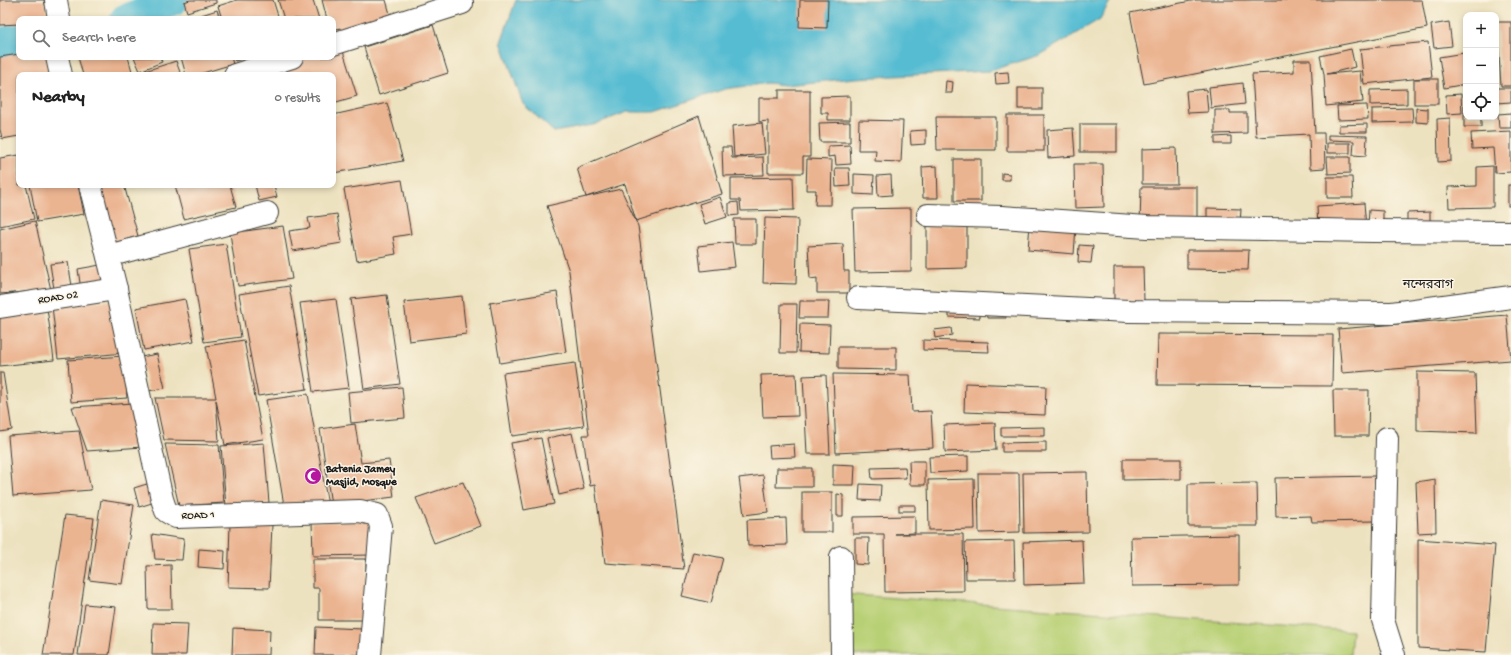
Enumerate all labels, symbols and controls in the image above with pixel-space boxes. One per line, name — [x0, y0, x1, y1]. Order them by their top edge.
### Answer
map controls — [1463, 12, 1499, 120]
button: + — [1463, 12, 1499, 48]
search box — [16, 16, 336, 60]
icon: search — [30, 27, 52, 49]
text: Search here — [62, 29, 136, 47]
button: − — [1463, 48, 1499, 84]
button: locate — [1463, 84, 1499, 120]
text: Nearby — [32, 88, 85, 108]
text: 0 results — [274, 91, 320, 106]
district label: নন্দেরবাগ — [1402, 278, 1454, 293]
street label: ROAD 02 — [37, 289, 79, 307]
place label: Batenia Jamey Masjid, Mosque — [325, 463, 398, 490]
mosque icon: Batenia Jamey Masjid, Mosque — [303, 466, 323, 486]
street label: ROAD 1 — [181, 509, 215, 523]

